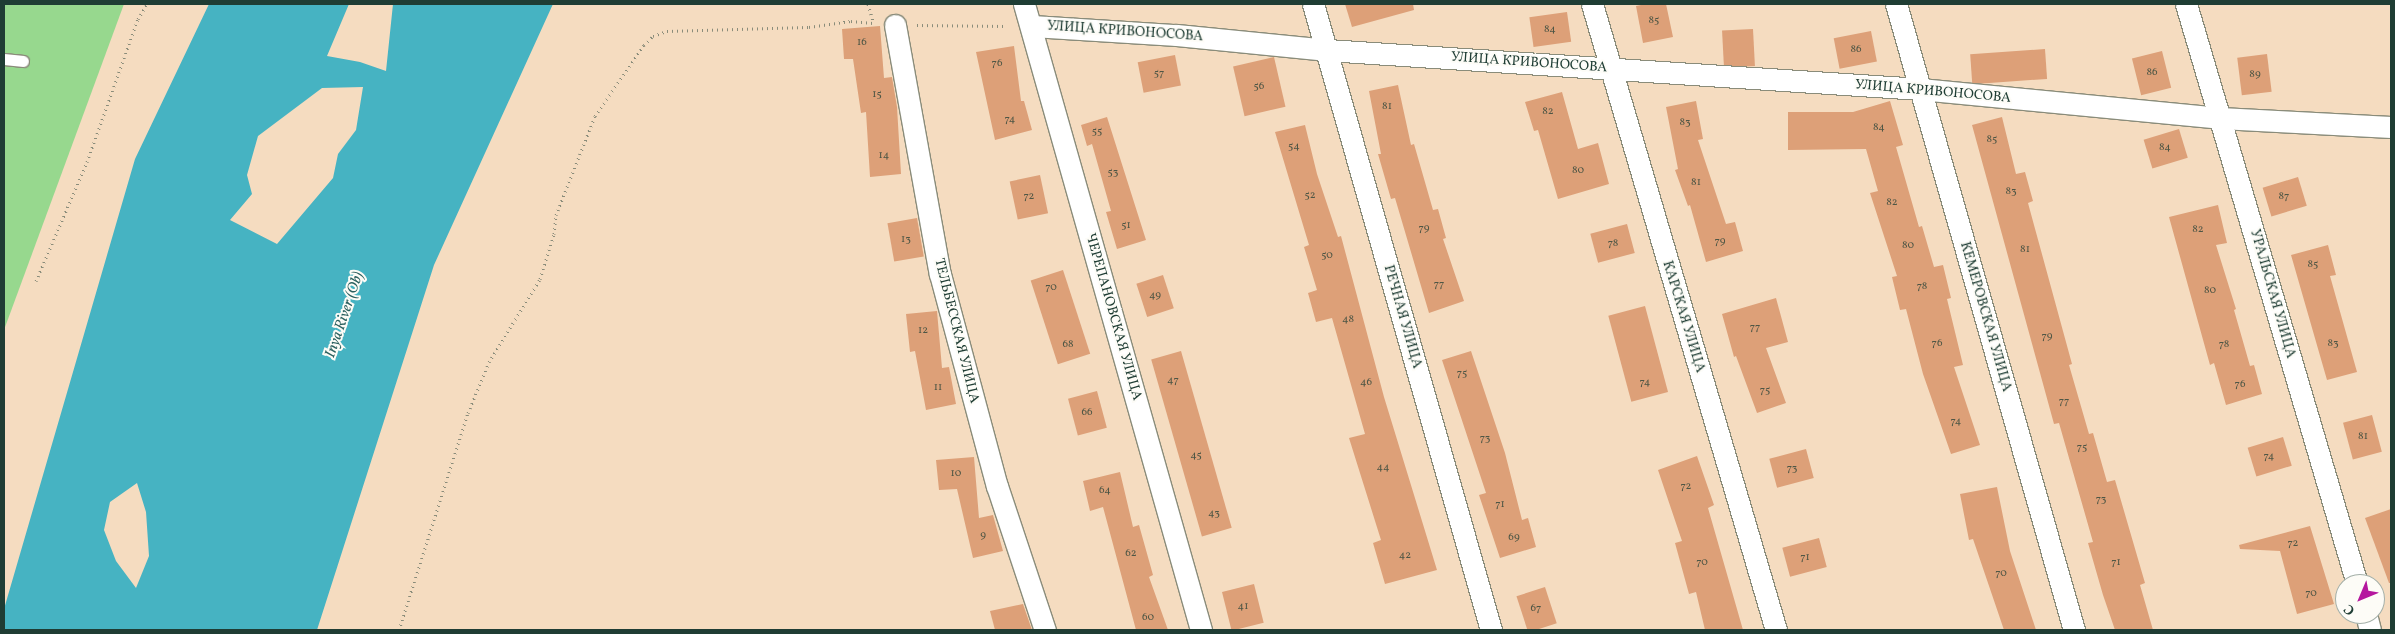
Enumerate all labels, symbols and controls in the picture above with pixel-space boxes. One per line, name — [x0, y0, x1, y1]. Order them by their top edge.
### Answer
house number: 85 — [1649, 14, 1659, 28]
street label: УЛИЦА КРИВОНОСОВА — [1046, 18, 1204, 46]
house number: 84 — [1544, 23, 1556, 37]
house number: 16 — [857, 36, 867, 50]
house number: 86 — [1850, 43, 1862, 57]
street label: УЛИЦА КРИВОНОСОВА — [1450, 49, 1608, 77]
house number: 76 — [992, 57, 1002, 71]
house number: 86 — [2146, 66, 2158, 80]
house number: 57 — [1154, 67, 1164, 81]
house number: 89 — [2249, 68, 2261, 82]
street label: УЛИЦА КРИВОНОСОВА — [1854, 77, 2012, 107]
house number: 56 — [1254, 80, 1264, 94]
house number: 15 — [872, 88, 882, 102]
house number: 81 — [1382, 100, 1392, 114]
house number: 82 — [1542, 105, 1554, 119]
house number: 74 — [1005, 113, 1015, 127]
house number: 83 — [1679, 116, 1691, 130]
house number: 84 — [1873, 121, 1885, 135]
house number: 55 — [1092, 125, 1102, 139]
house number: 85 — [1987, 133, 1997, 147]
house number: 54 — [1288, 140, 1300, 154]
house number: 84 — [2159, 141, 2171, 155]
house number: 14 — [879, 149, 889, 163]
house number: 80 — [1572, 164, 1584, 178]
house number: 53 — [1108, 166, 1118, 180]
house number: 81 — [1691, 176, 1701, 190]
house number: 83 — [2005, 185, 2017, 199]
house number: 52 — [1304, 189, 1316, 203]
house number: 72 — [1023, 190, 1035, 204]
house number: 87 — [2279, 190, 2289, 204]
house number: 82 — [1886, 196, 1898, 210]
house number: 51 — [1121, 219, 1131, 233]
house number: 79 — [1419, 222, 1429, 236]
house number: 82 — [2192, 223, 2204, 237]
street label: УРАЛЬСКАЯ УЛИЦА — [2246, 228, 2298, 360]
street label: ЧЕРЕПАНОВСКАЯ УЛИЦА — [1081, 231, 1145, 403]
house number: 13 — [901, 233, 911, 247]
house number: 79 — [1715, 235, 1725, 249]
house number: 78 — [1608, 237, 1618, 251]
house number: 80 — [1902, 239, 1914, 253]
street label: КЕМЕРОВСКАЯ УЛИЦА — [1956, 240, 2014, 394]
house number: 81 — [2020, 243, 2030, 257]
house number: 50 — [1321, 249, 1333, 263]
street label: ТЕЛЬБЕССКАЯ УЛИЦА — [930, 257, 982, 405]
house number: 85 — [2308, 258, 2318, 272]
street label: КАРСКАЯ УЛИЦА — [1658, 259, 1708, 375]
street label: РЕЧНАЯ УЛИЦА — [1379, 263, 1425, 371]
water label: Inya River (Ob) — [322, 270, 368, 360]
house number: 77 — [1434, 278, 1444, 292]
house number: 78 — [1917, 280, 1927, 294]
house number: 70 — [1045, 281, 1057, 295]
house number: 80 — [2204, 284, 2216, 298]
house number: 49 — [1149, 289, 1161, 303]
house number: 48 — [1342, 313, 1354, 327]
house number: 77 — [1750, 321, 1760, 335]
house number: 12 — [918, 324, 928, 338]
house number: 79 — [2042, 330, 2052, 344]
house number: 76 — [1932, 337, 1942, 351]
house number: 83 — [2327, 337, 2339, 351]
house number: 68 — [1062, 338, 1074, 352]
house number: 78 — [2219, 338, 2229, 352]
house number: 75 — [1457, 367, 1467, 381]
house number: 47 — [1167, 374, 1179, 388]
house number: 46 — [1360, 376, 1372, 390]
house number: 74 — [1640, 376, 1650, 390]
house number: 76 — [2235, 378, 2245, 392]
house number: 11 — [934, 381, 942, 395]
house number: 75 — [1760, 384, 1770, 398]
house number: 77 — [2059, 395, 2069, 409]
house number: 66 — [1081, 406, 1093, 420]
house number: 74 — [1951, 415, 1961, 429]
house number: 81 — [2358, 430, 2368, 444]
house number: 73 — [1480, 432, 1490, 446]
house number: 75 — [2077, 441, 2087, 455]
house number: 45 — [1190, 449, 1202, 463]
house number: 74 — [2264, 450, 2274, 464]
house number: 44 — [1376, 461, 1390, 475]
house number: 73 — [1787, 462, 1797, 476]
house number: 10 — [951, 467, 961, 481]
house number: 72 — [1680, 480, 1692, 494]
house number: 64 — [1099, 484, 1111, 498]
house number: 73 — [2096, 493, 2106, 507]
house number: 71 — [1495, 498, 1505, 512]
house number: 43 — [1208, 507, 1220, 521]
house number: 9 — [980, 529, 986, 543]
house number: 69 — [1508, 531, 1520, 545]
house number: 72 — [2287, 537, 2299, 551]
house number: 62 — [1125, 547, 1137, 561]
house number: 42 — [1399, 549, 1411, 563]
house number: 71 — [1800, 551, 1810, 565]
house number: 70 — [1696, 556, 1708, 570]
house number: 71 — [2111, 556, 2121, 570]
house number: 70 — [1995, 567, 2007, 581]
north arrow — [2335, 574, 2385, 624]
house number: 70 — [2305, 587, 2317, 601]
text: С — [2340, 599, 2360, 619]
house number: 41 — [1238, 600, 1248, 614]
house number: 67 — [1531, 602, 1541, 616]
house number: 60 — [1142, 611, 1154, 625]

